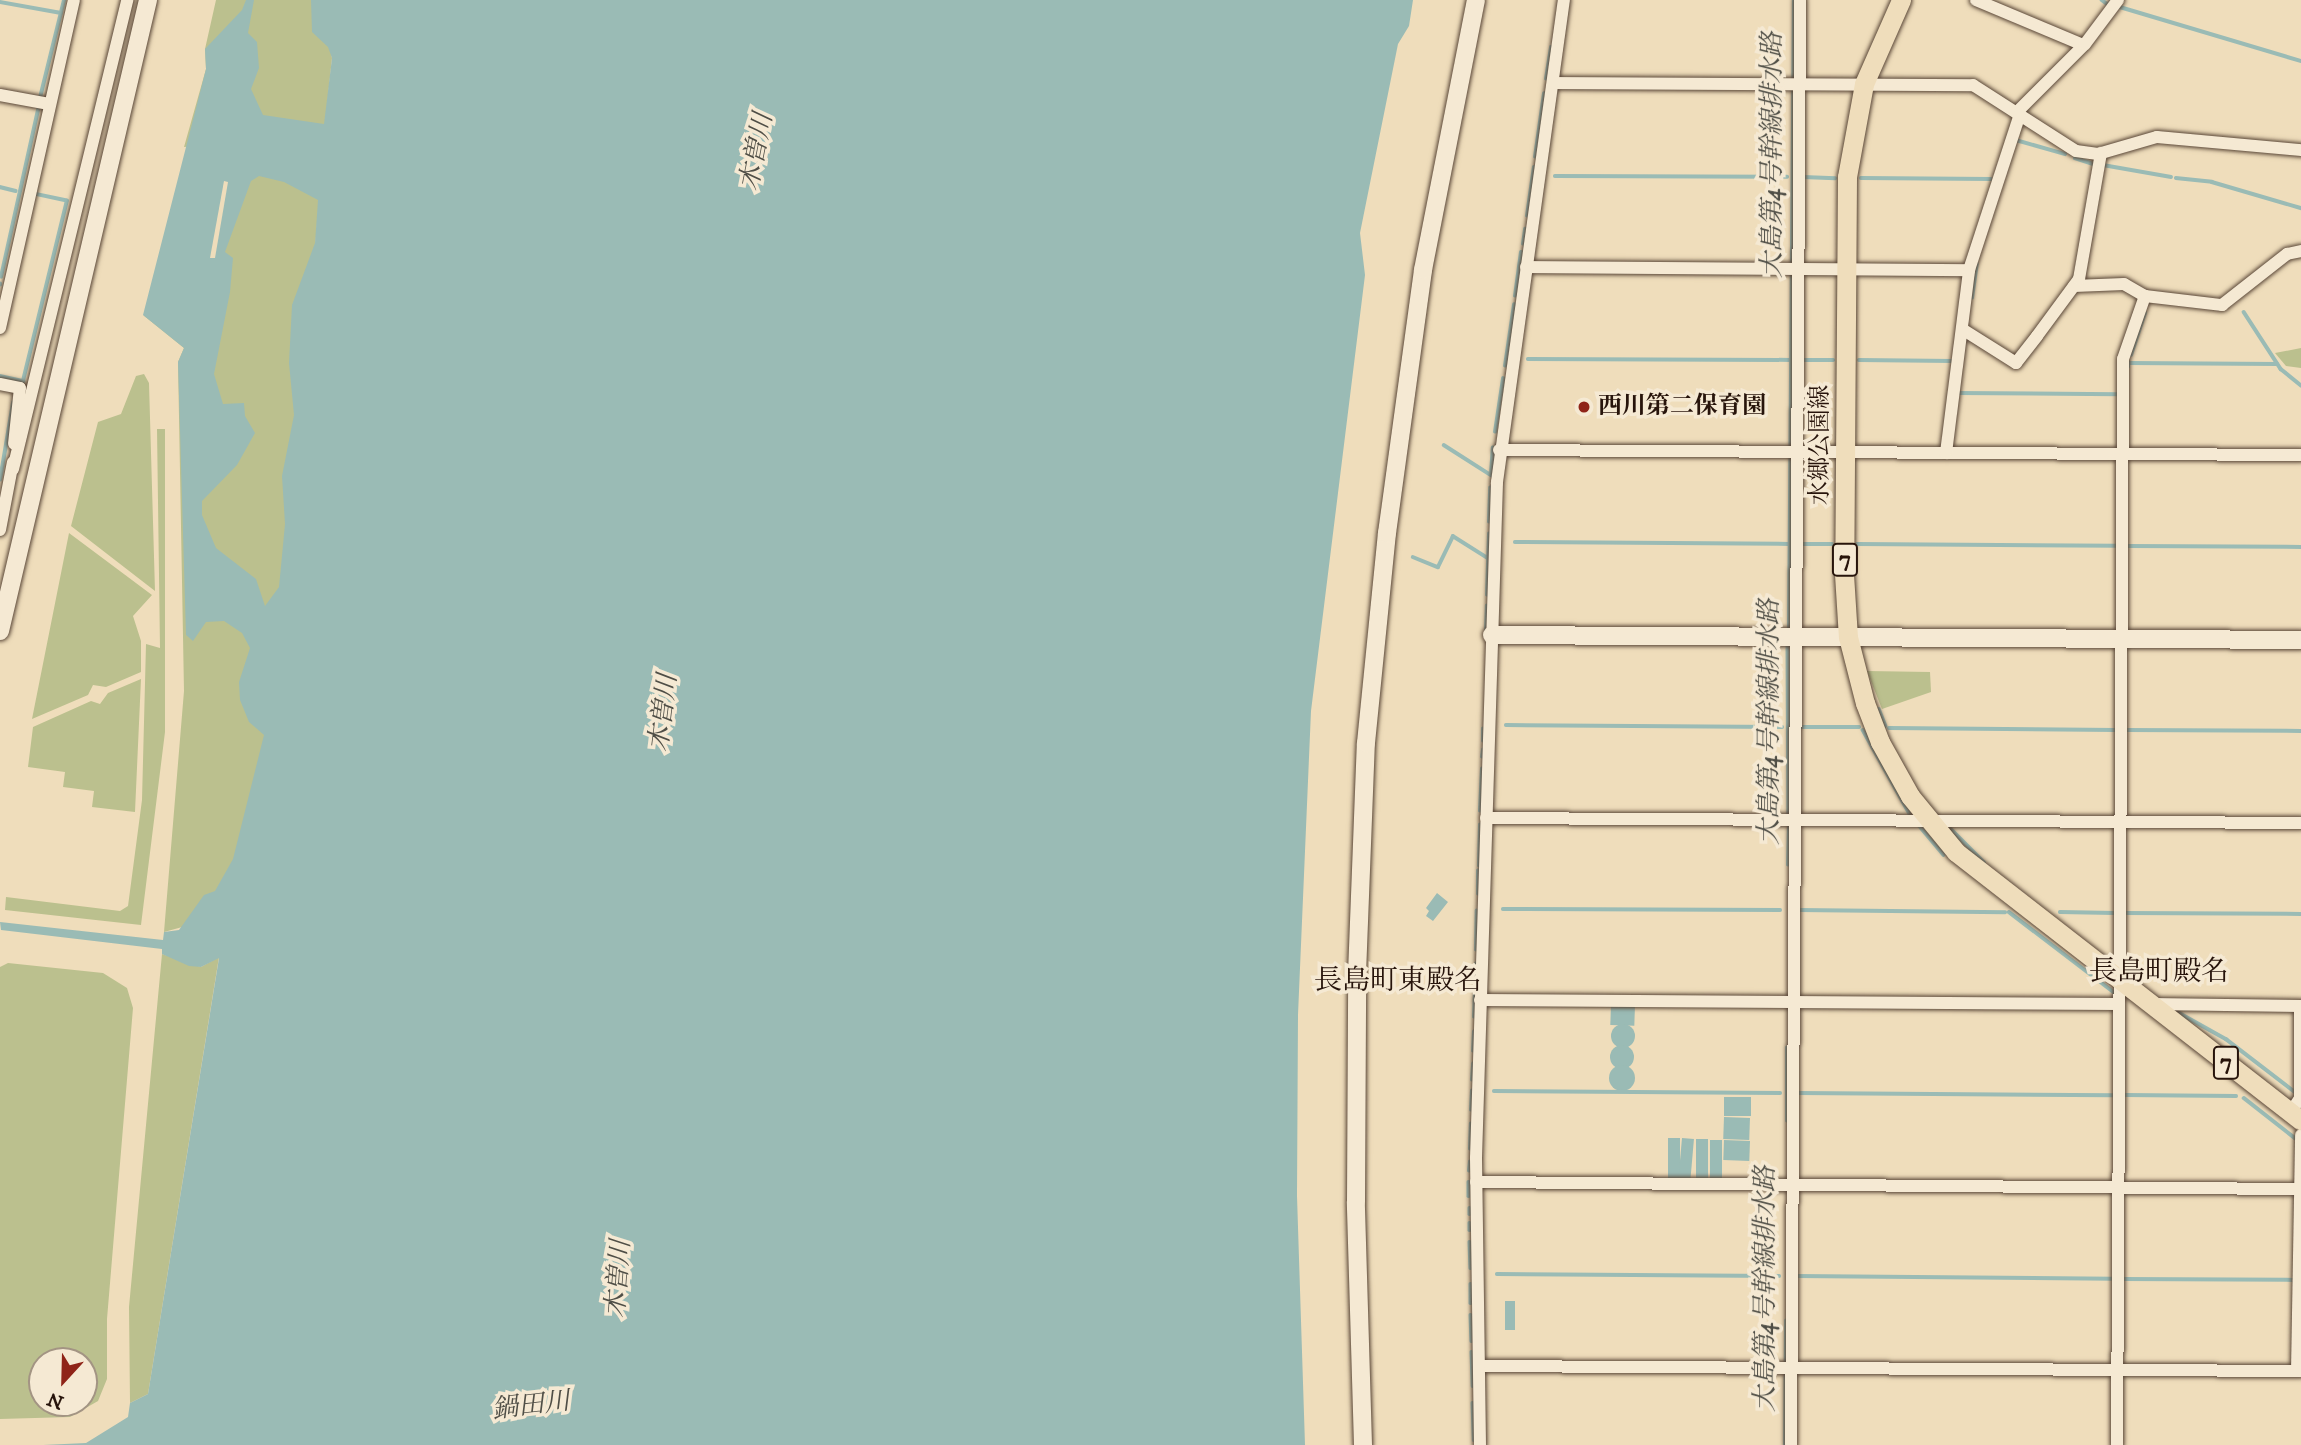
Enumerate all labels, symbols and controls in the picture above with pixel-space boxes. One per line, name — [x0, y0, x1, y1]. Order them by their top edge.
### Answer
water label: 大島第4号幹線排水路 — [1757, 32, 1789, 278]
water label: 木曽川 — [734, 111, 780, 193]
street label: 水郷公園線 — [1807, 385, 1835, 505]
place label: 西川第二保育園 — [1598, 393, 1766, 421]
marker: 西川第二保育園 — [1576, 399, 1592, 415]
road number: 7 — [1831, 540, 1859, 580]
water label: 大島第4号幹線排水路 — [1754, 599, 1786, 845]
water label: 木曽川 — [644, 672, 684, 754]
district label: 長島町殿名 — [2089, 955, 2229, 989]
district label: 長島町東殿名 — [1314, 964, 1482, 998]
road number: 7 — [2212, 1044, 2240, 1082]
water label: 大島第4号幹線排水路 — [1750, 1166, 1782, 1412]
water label: 木曽川 — [601, 1239, 637, 1319]
north arrow — [28, 1347, 98, 1417]
text: N — [44, 1386, 67, 1414]
water label: 鍋田川 — [490, 1386, 572, 1426]

